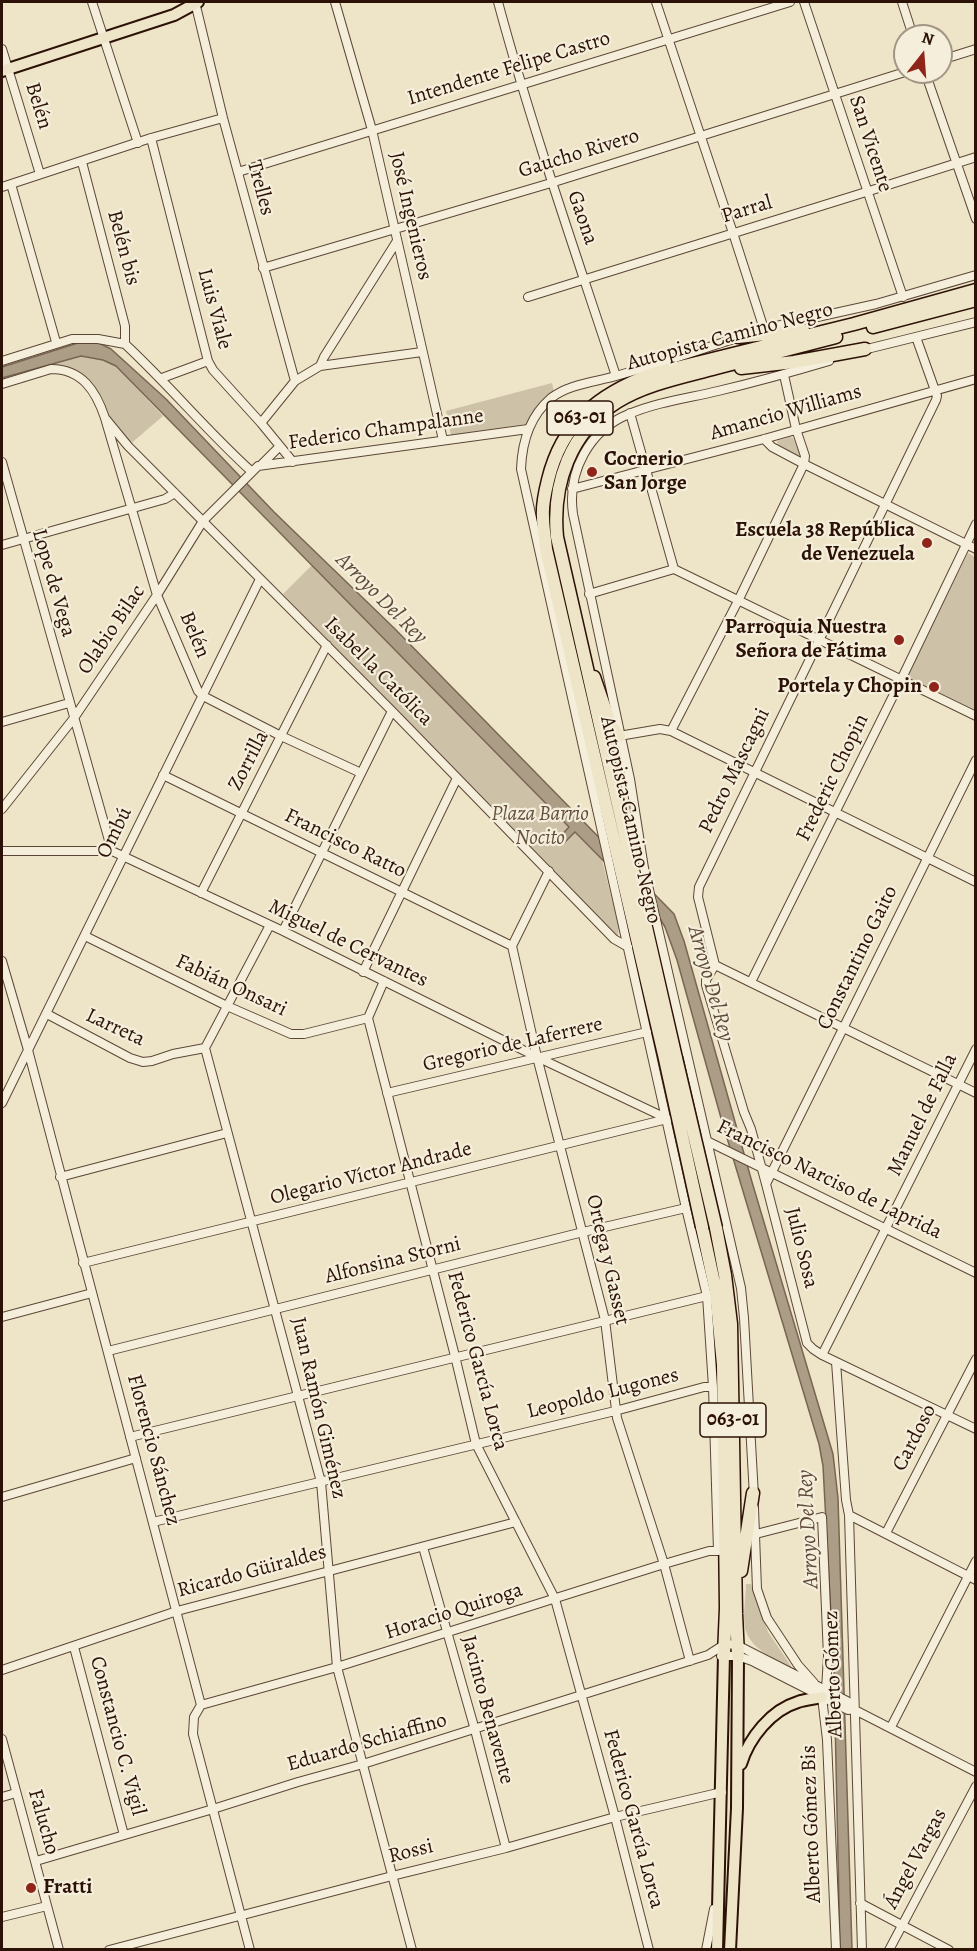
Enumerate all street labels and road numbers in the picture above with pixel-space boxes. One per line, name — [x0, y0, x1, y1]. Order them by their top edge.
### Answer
street label: Intendente Felipe Castro — [404, 26, 614, 112]
street label: Belén — [19, 79, 57, 133]
street label: San Vicente — [843, 93, 897, 195]
street label: Gaucho Rivero — [516, 124, 642, 184]
street label: José Ingenieros — [383, 149, 437, 283]
street label: Trelles — [241, 158, 279, 218]
street label: Gaona — [561, 188, 603, 248]
street label: Parral — [719, 190, 775, 230]
street label: Belén bis — [101, 208, 145, 288]
street label: Luis Viale — [191, 266, 237, 352]
street label: Autopista Camino Negro — [624, 297, 836, 377]
street label: Amancio Williams — [707, 379, 865, 447]
road number: 063-01 — [547, 401, 613, 435]
street label: Federico Champalanne — [287, 404, 485, 456]
street label: Lope de Vega — [26, 526, 80, 640]
street label: Olabio Bilac — [73, 580, 151, 680]
street label: Belén — [173, 608, 215, 662]
street label: Isabel la Católica — [318, 612, 438, 732]
street label: Pedro Mascagni — [694, 704, 776, 838]
street label: Frederic Chopin — [791, 710, 875, 846]
street label: Autopista Camino Negro — [594, 714, 666, 926]
street label: Zorrilla — [223, 727, 275, 795]
street label: Ombú — [92, 803, 138, 863]
street label: Francisco Ratto — [280, 804, 410, 884]
street label: Constantino Gaito — [812, 882, 904, 1034]
street label: Miguel de Cervantes — [264, 894, 432, 994]
street label: Fabián Onsari — [171, 949, 291, 1023]
street label: Larreta — [81, 1003, 149, 1053]
street label: Gregorio de Laferrere — [421, 1012, 605, 1078]
street label: Manuel de Falla — [882, 1050, 964, 1180]
street label: Francisco Narciso de Laprida — [712, 1114, 946, 1246]
street label: Olegario Víctor Andrade — [268, 1137, 474, 1211]
street label: Ortega y Gasset — [580, 1192, 634, 1328]
street label: Julio Sosa — [779, 1205, 823, 1291]
street label: Alfonsina Storni — [322, 1232, 464, 1290]
street label: Federico García Lorca — [441, 1269, 513, 1453]
street label: Juan Ramón Giménez — [285, 1315, 351, 1501]
street label: Leopoldo Lugones — [525, 1363, 681, 1425]
street label: Florencio Sánchez — [121, 1372, 185, 1528]
street label: Cardoso — [888, 1400, 942, 1476]
road number: 063-01 — [700, 1403, 766, 1437]
street label: Ricardo Güiraldes — [175, 1540, 329, 1604]
street label: Horacio Quiroga — [382, 1578, 526, 1646]
street label: Alberto Gómez — [819, 1610, 849, 1738]
street label: Jacinto Benavente — [455, 1633, 519, 1787]
street label: Constancio C. Vigil — [84, 1654, 150, 1818]
street label: Eduardo Schiaffino — [284, 1708, 450, 1778]
street label: Federico García Lorca — [597, 1727, 669, 1911]
street label: Alberto Gómez Bis — [797, 1745, 827, 1903]
street label: Falucho — [22, 1786, 64, 1858]
street label: Ángel Vargas — [879, 1805, 953, 1913]
street label: Rossi — [386, 1834, 436, 1870]

